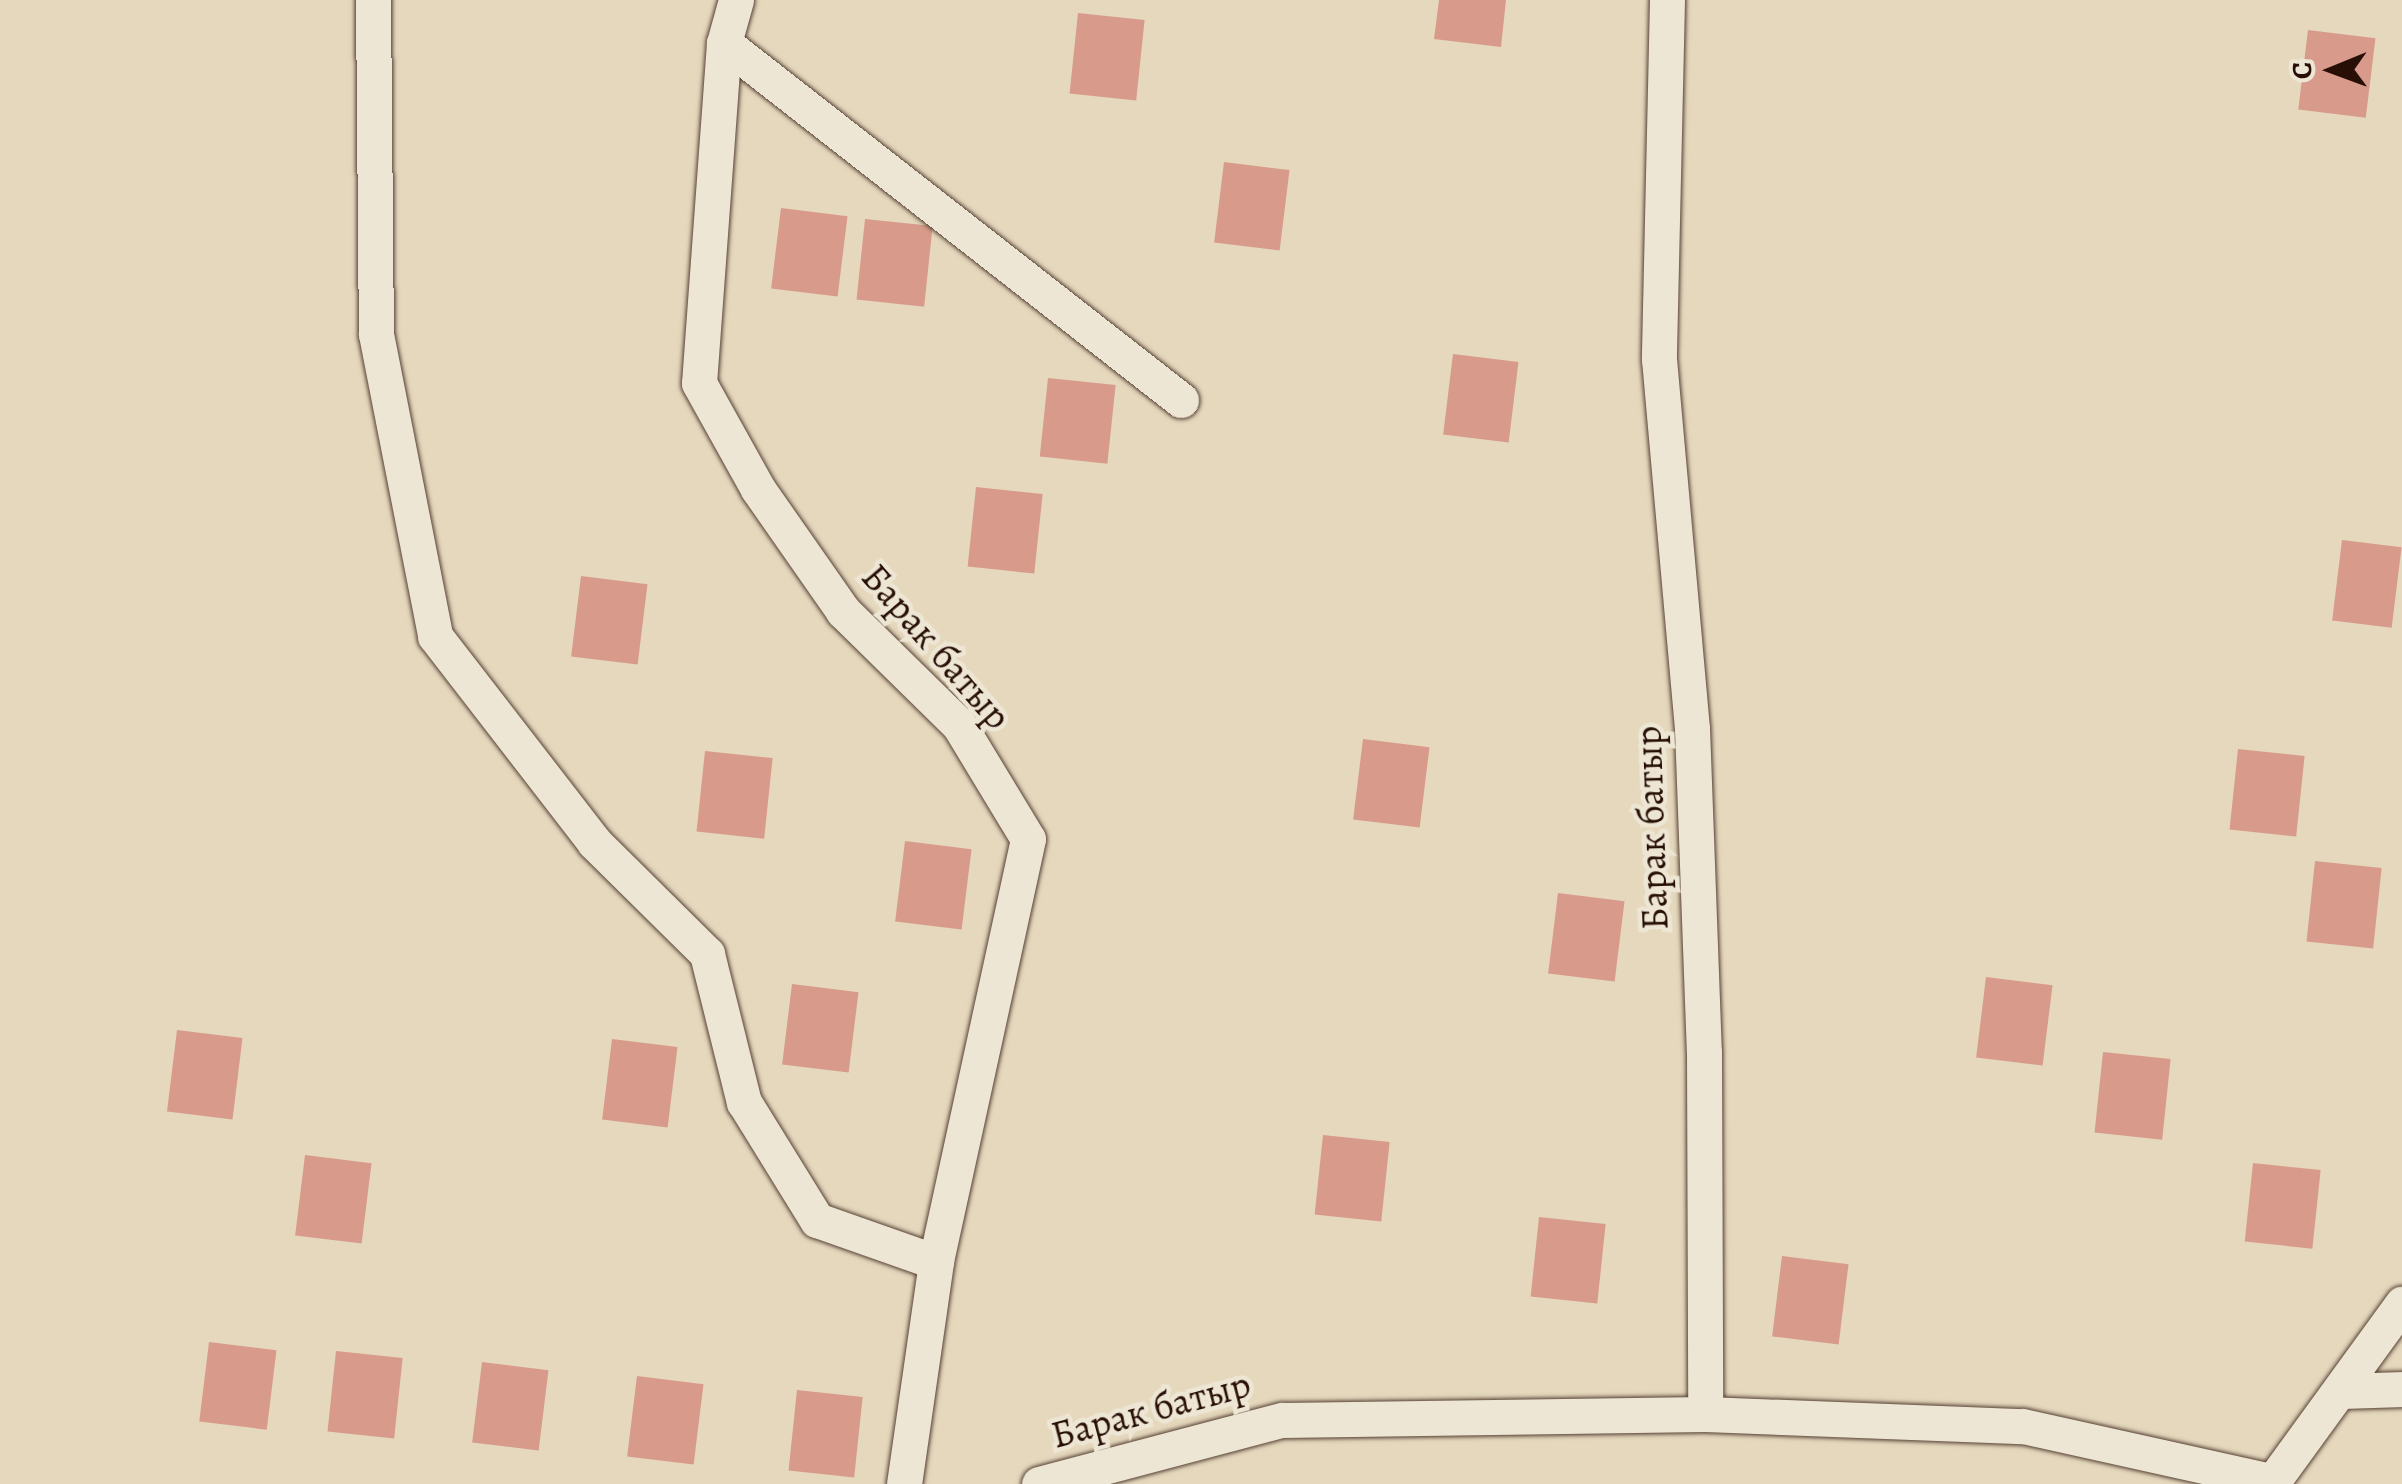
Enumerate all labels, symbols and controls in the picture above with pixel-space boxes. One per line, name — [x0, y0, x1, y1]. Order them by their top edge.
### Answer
north arrow — [2282, 20, 2382, 120]
text: С — [2283, 62, 2321, 79]
street label: Барак батыр — [852, 555, 1020, 739]
street label: Барак батыр — [1626, 725, 1678, 931]
street label: Барак батыр — [1046, 1362, 1256, 1458]

